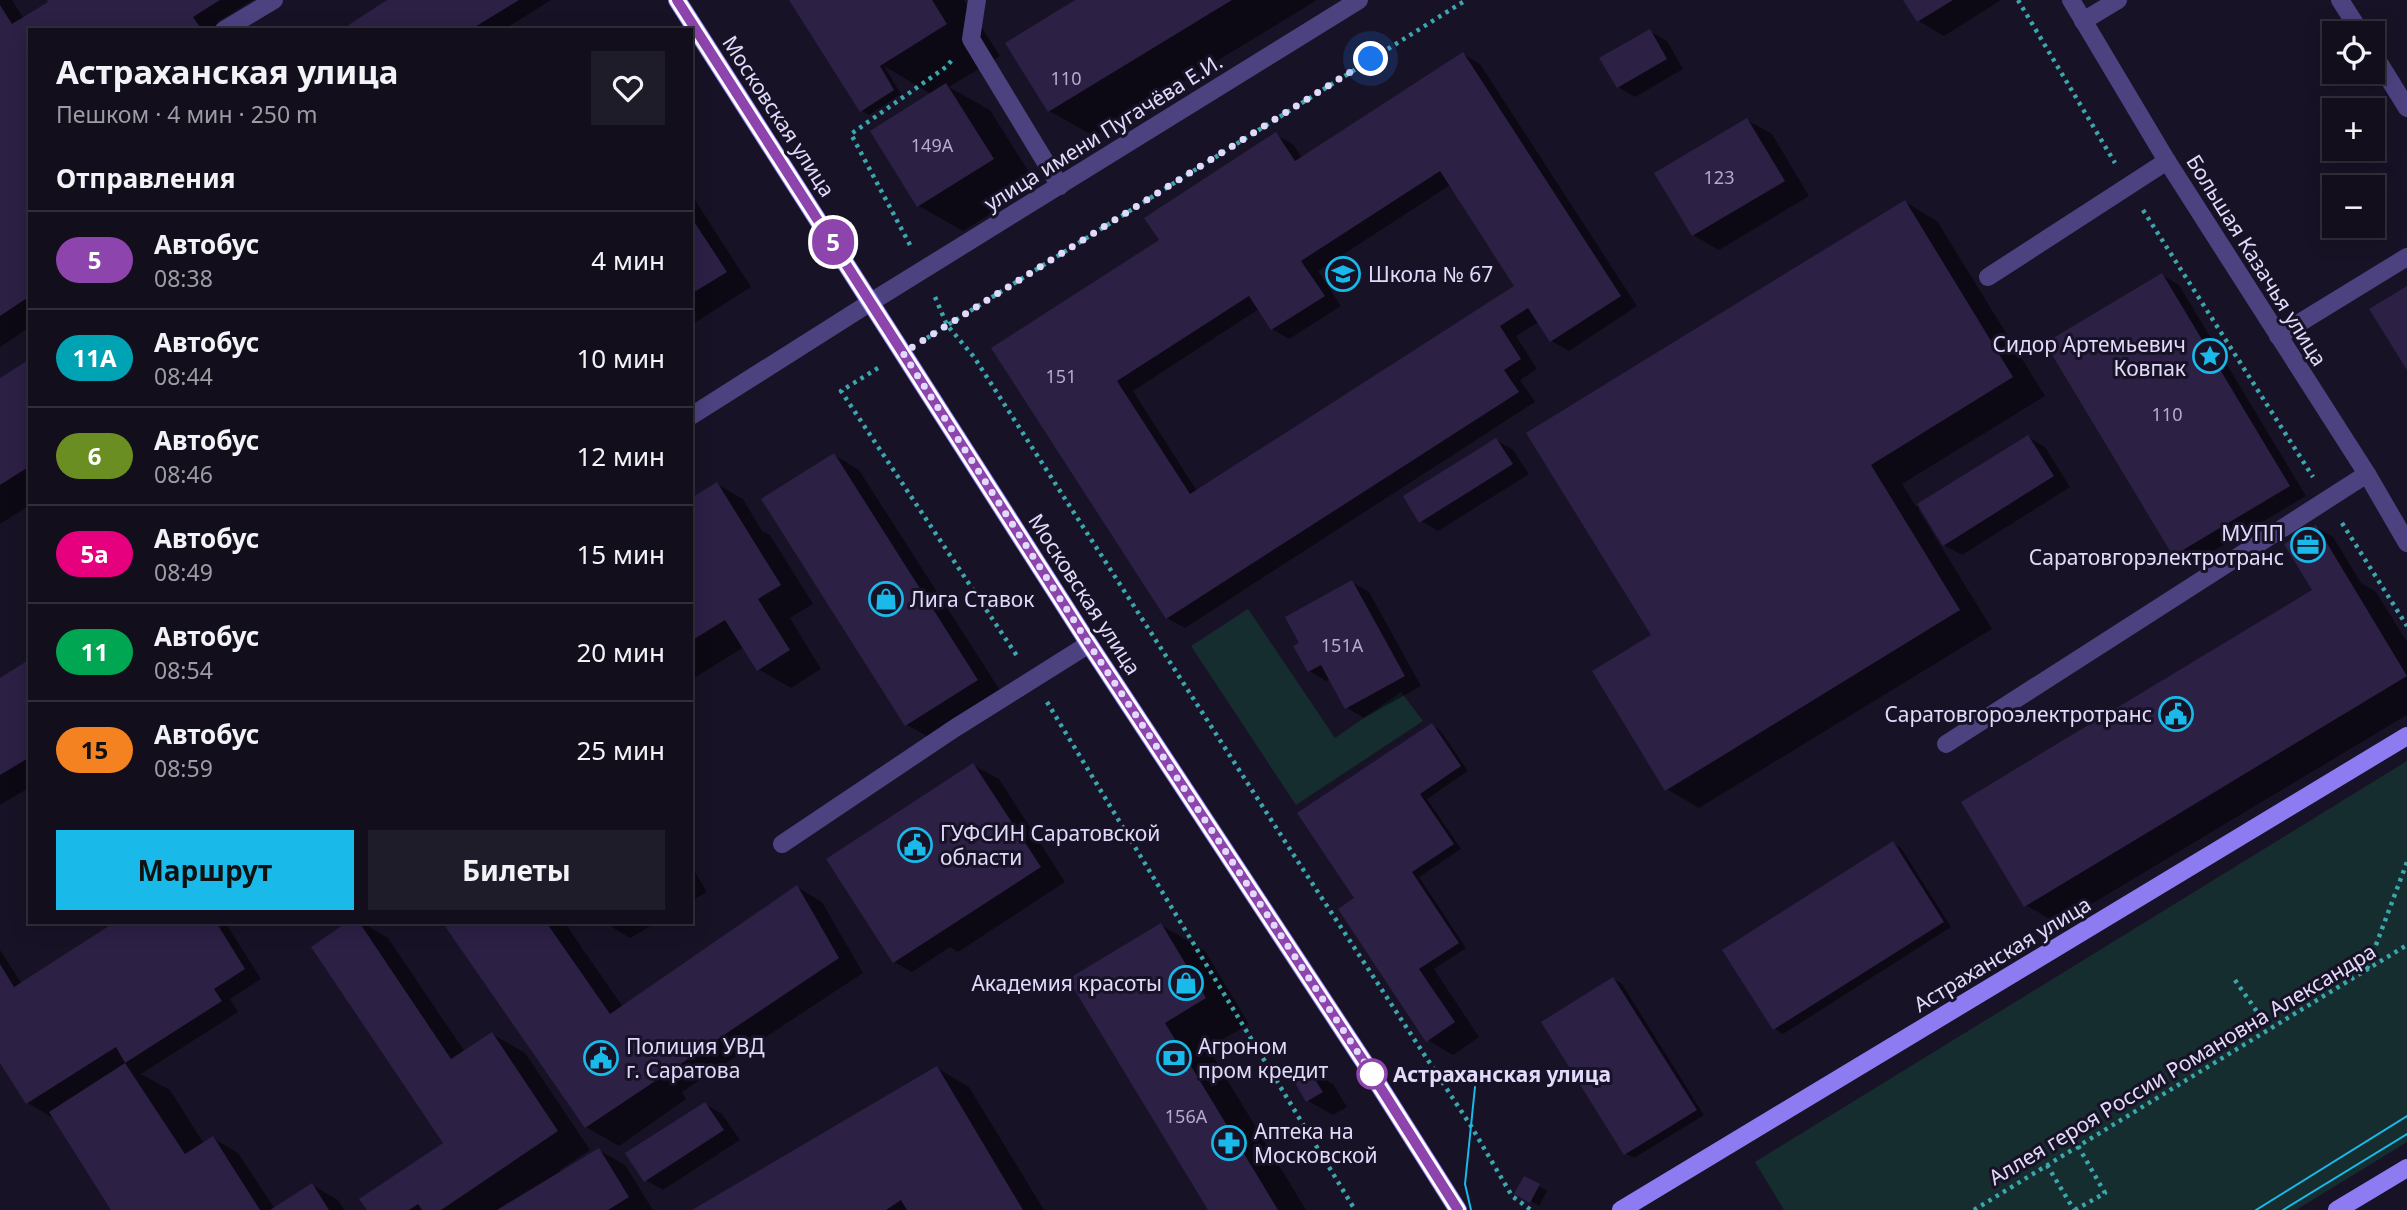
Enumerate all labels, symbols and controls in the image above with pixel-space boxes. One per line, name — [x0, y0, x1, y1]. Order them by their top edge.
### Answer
map controls — [2322, 21, 2385, 238]
button: locate — [2322, 21, 2385, 84]
street label: Московская улица — [716, 30, 842, 202]
your location — [1353, 41, 1388, 76]
street label: улица имени Пугачёва Е.И. — [979, 47, 1227, 217]
text: Астраханская улица — [56, 49, 398, 94]
button: heart — [591, 51, 665, 125]
house number: 110 — [1051, 66, 1081, 90]
text: Пешком · 4 мин · 250 m — [56, 98, 318, 130]
button: + — [2322, 98, 2385, 161]
house number: 149А — [911, 133, 954, 157]
street label: Большая Казачья улица — [2180, 149, 2334, 371]
text: Отправления — [56, 160, 235, 196]
house number: 123 — [1704, 165, 1734, 189]
button: − — [2322, 175, 2385, 238]
line badge: 5 — [810, 219, 856, 265]
text: 5 — [826, 225, 840, 258]
text: Автобус — [154, 226, 259, 262]
text: 4 мин — [591, 242, 665, 278]
text: 5 — [88, 243, 101, 276]
school or university icon: Школа № 67 — [1324, 255, 1362, 293]
place label: Школа № 67 — [1368, 260, 1493, 288]
text: 08:38 — [154, 262, 213, 294]
text: Автобус — [154, 324, 259, 360]
place label: Сидор Артемьевич Ковпак — [1993, 330, 2186, 382]
place icon: Сидор Артемьевич Ковпак — [2191, 337, 2229, 375]
text: 10 мин — [576, 340, 665, 376]
text: 11А — [72, 341, 117, 374]
text: 08:44 — [154, 360, 213, 392]
house number: 151 — [1046, 364, 1076, 388]
house number: 110 — [2152, 402, 2182, 426]
text: Автобус — [154, 422, 259, 458]
text: 12 мин — [576, 438, 665, 474]
text: 6 — [88, 439, 101, 472]
text: 08:46 — [154, 458, 213, 490]
street label: Московская улица — [1022, 508, 1148, 680]
place label: МУПП Саратовгорэлектротранс — [2029, 519, 2284, 571]
text: Автобус — [154, 520, 259, 556]
office icon: МУПП Саратовгорэлектротранс — [2289, 526, 2327, 564]
text: 15 мин — [576, 536, 665, 572]
text: 5а — [80, 537, 109, 570]
text: 08:49 — [154, 556, 213, 588]
shop icon: Лига Ставок — [867, 580, 905, 618]
place label: Лига Ставок — [910, 585, 1034, 613]
text: Автобус — [154, 618, 259, 654]
house number: 151А — [1321, 633, 1364, 657]
text: 20 мин — [576, 634, 665, 670]
text: 11 — [81, 635, 108, 668]
text: 08:54 — [154, 654, 213, 686]
public building icon: Саратовгороэлектротранс — [2157, 695, 2195, 733]
place label: Саратовгороэлектротранс — [1884, 700, 2152, 728]
text: Автобус — [154, 716, 259, 752]
text: 25 мин — [576, 732, 665, 768]
text: 15 — [81, 733, 108, 766]
text: 08:59 — [154, 752, 213, 784]
place label: ГУФСИН Саратовской области — [940, 819, 1160, 871]
public building icon: ГУФСИН Саратовской области — [896, 826, 934, 864]
button: Маршрут — [56, 830, 354, 910]
button: Билеты — [368, 830, 665, 910]
street label: Астраханская улица — [1908, 890, 2096, 1018]
street label: Аллея героя России Романовна Александра — [1983, 937, 2381, 1191]
shop icon: Академия красоты — [1167, 964, 1205, 1002]
place label: Академия красоты — [971, 969, 1162, 997]
place label: Полиция УВД г. Саратова — [626, 1032, 765, 1084]
place label: Агроном пром кредит — [1198, 1032, 1329, 1084]
public building icon: Полиция УВД г. Саратова — [582, 1039, 620, 1077]
bank icon: Агроном пром кредит — [1155, 1039, 1193, 1077]
marker: Астраханская улица — [1357, 1059, 1387, 1089]
place label: Астраханская улица — [1393, 1060, 1611, 1088]
house number: 156А — [1165, 1104, 1208, 1128]
place label: Аптека на Московской — [1254, 1117, 1378, 1169]
pharmacy icon: Аптека на Московской — [1210, 1124, 1248, 1162]

